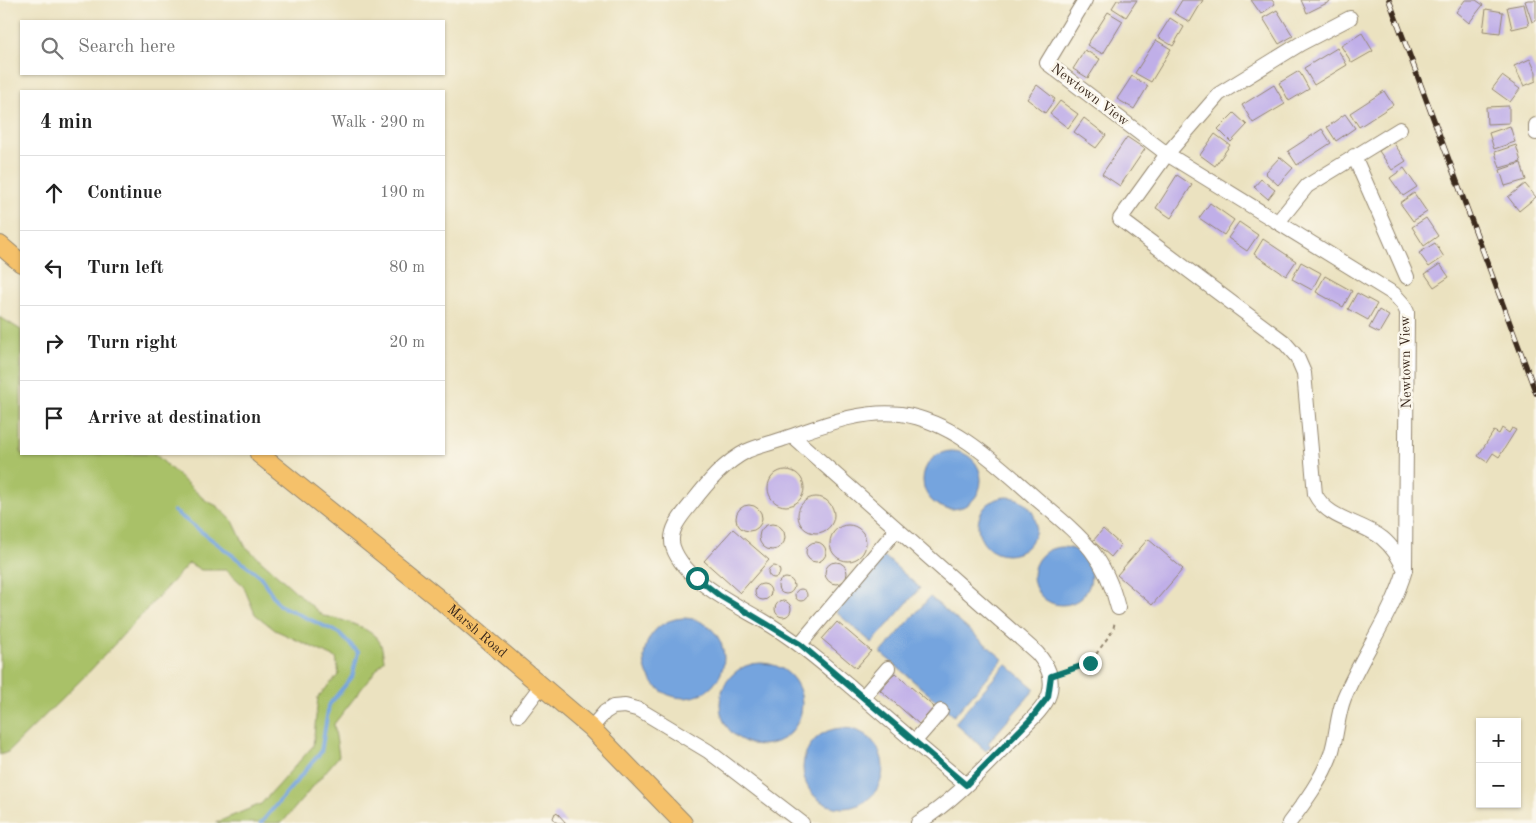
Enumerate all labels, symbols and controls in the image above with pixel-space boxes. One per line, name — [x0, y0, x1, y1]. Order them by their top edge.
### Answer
search box — [20, 20, 445, 75]
icon: search — [38, 34, 66, 62]
text: Search here — [78, 38, 175, 57]
street label: Newtown View — [1049, 61, 1132, 129]
text: 4 min — [40, 112, 93, 133]
text: Walk · 290 m — [330, 115, 425, 131]
icon: ahead — [40, 179, 68, 207]
text: Continue — [87, 184, 162, 203]
text: 190 m — [380, 185, 425, 201]
icon: left — [40, 254, 68, 282]
text: Turn left — [87, 259, 164, 278]
text: 80 m — [389, 260, 425, 276]
street label: Newtown View — [1398, 315, 1414, 409]
icon: right — [40, 329, 68, 357]
text: Turn right — [87, 334, 177, 353]
text: 20 m — [389, 335, 425, 351]
icon: arrive — [40, 404, 68, 432]
text: Arrive at destination — [87, 409, 261, 428]
route start — [686, 567, 709, 590]
street label: Marsh Road — [445, 602, 510, 660]
route end — [1079, 652, 1102, 675]
map controls — [1476, 718, 1521, 808]
button: + — [1476, 718, 1521, 763]
button: − — [1476, 763, 1521, 808]

